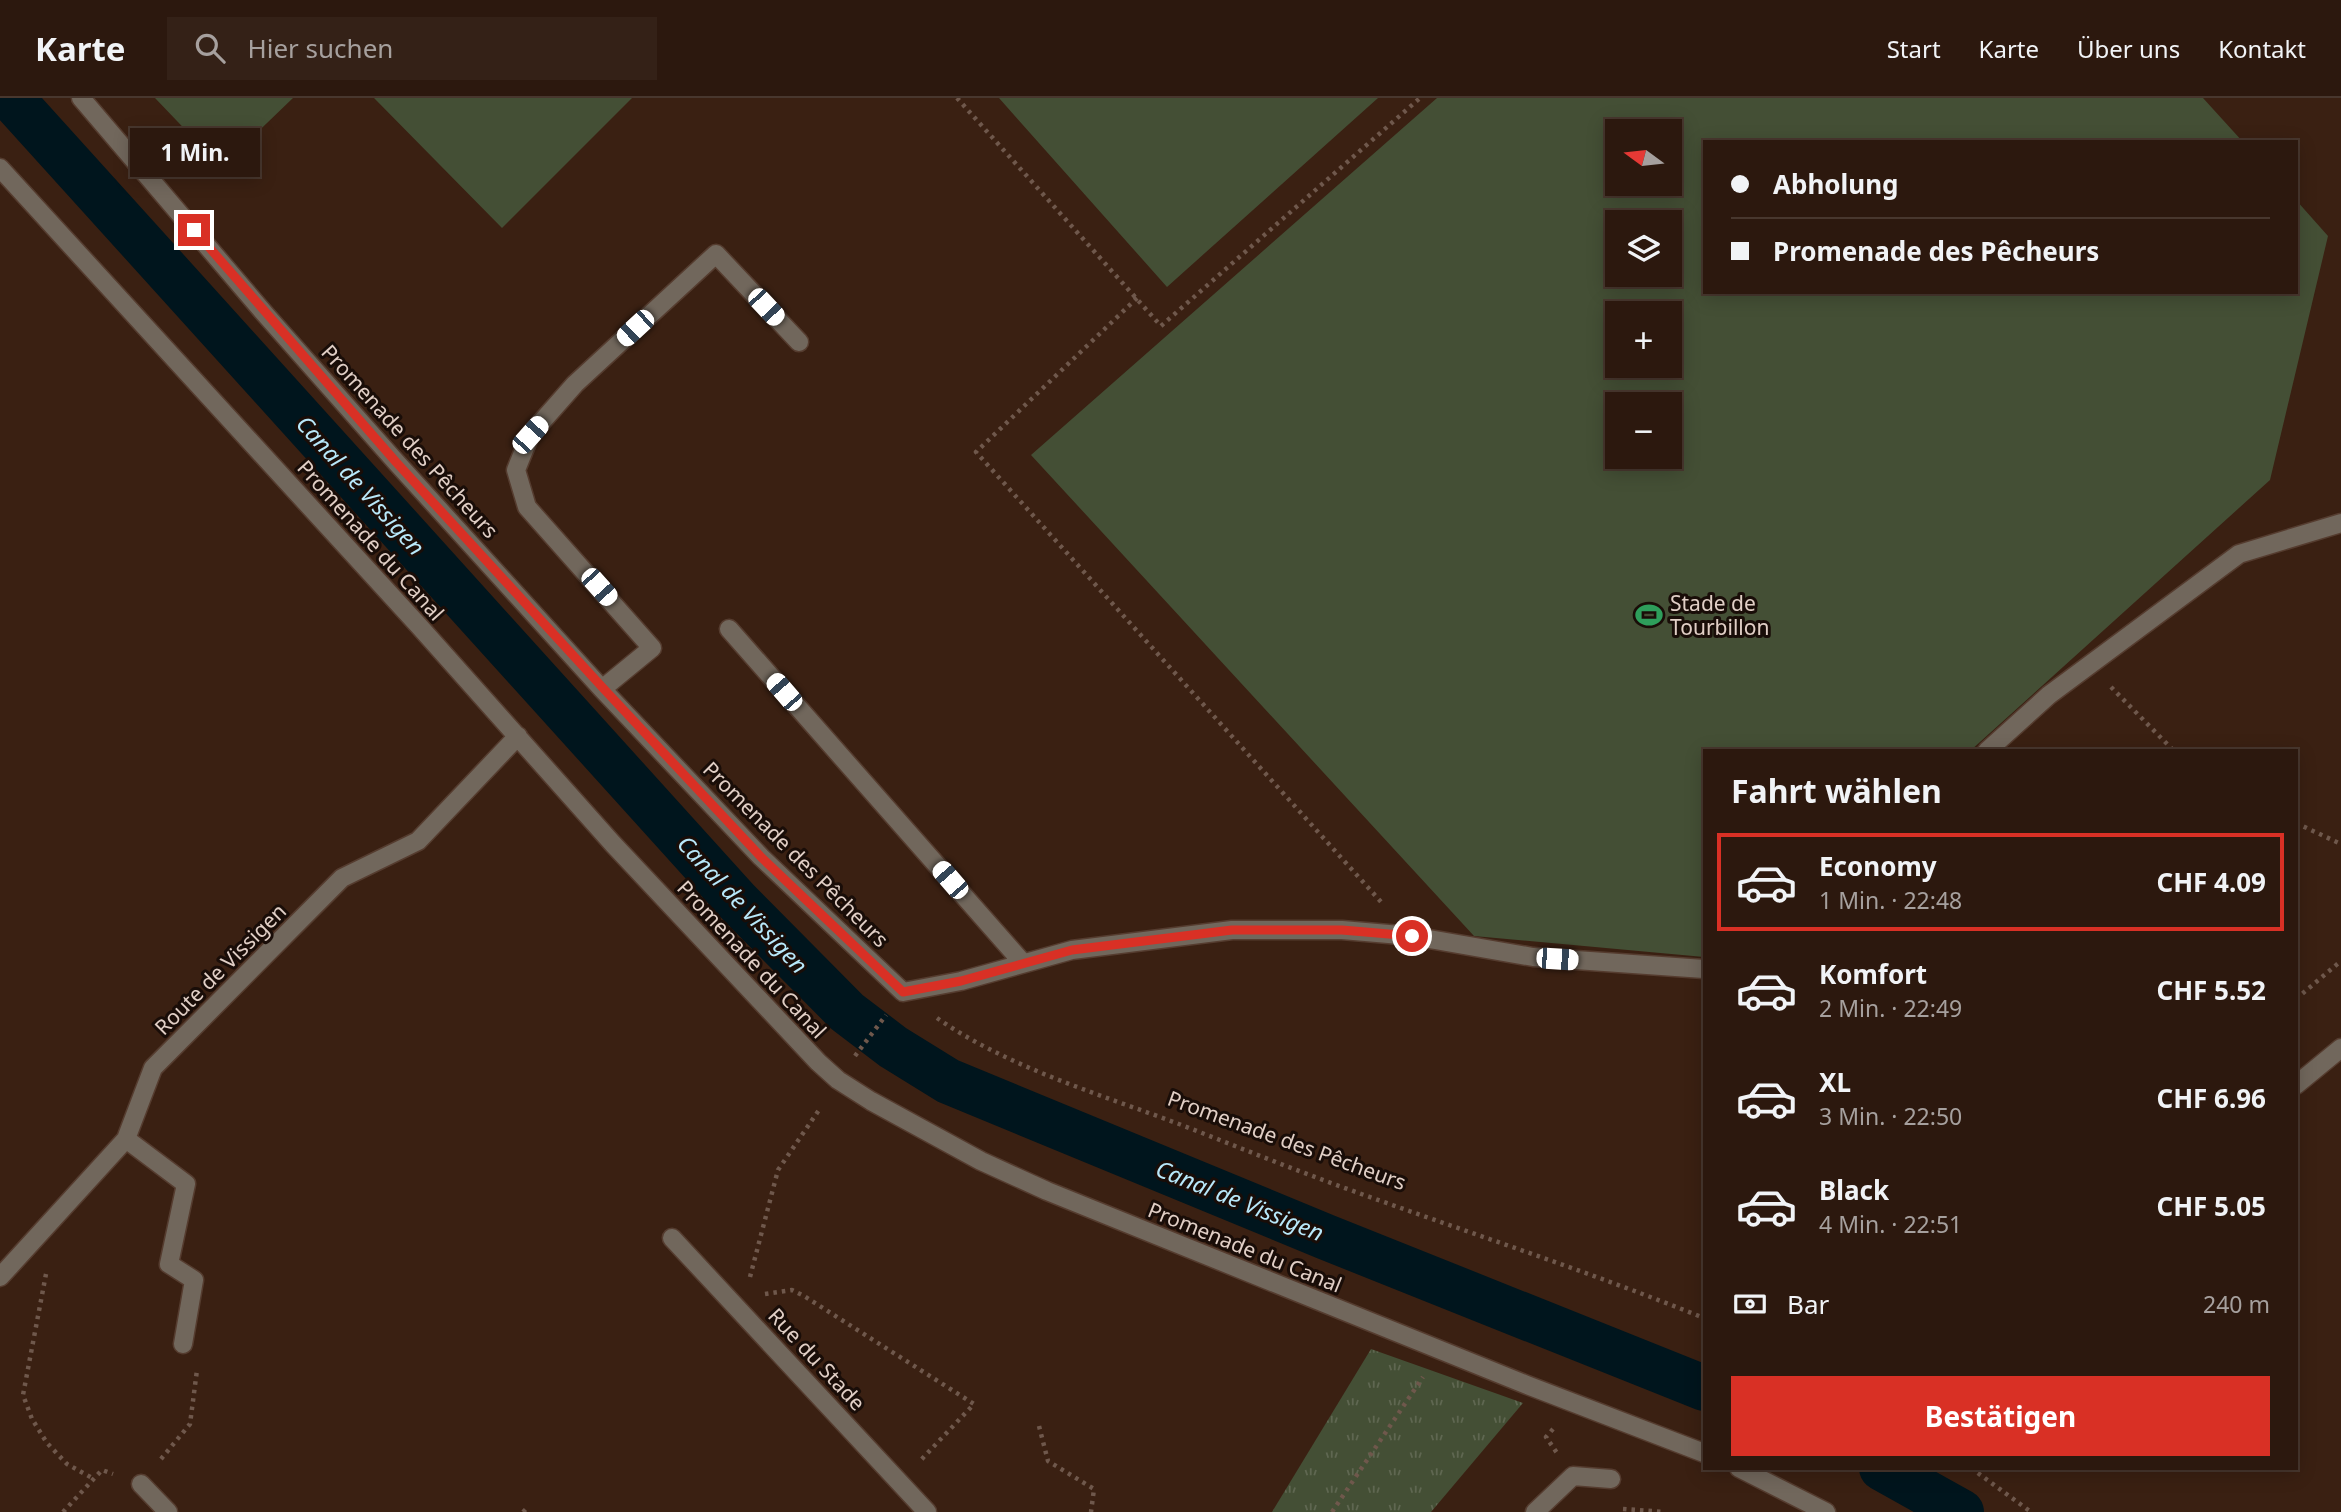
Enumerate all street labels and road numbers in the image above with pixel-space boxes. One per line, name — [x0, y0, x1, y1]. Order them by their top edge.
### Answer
street label: Promenade des Pêcheurs — [315, 338, 505, 544]
street label: Promenade du Canal — [291, 454, 451, 626]
street label: Promenade des Pêcheurs — [697, 755, 895, 953]
street label: Promenade du Canal — [671, 874, 833, 1044]
street label: Route de Vissigen — [148, 897, 292, 1041]
street label: Promenade des Pêcheurs — [1164, 1084, 1410, 1196]
street label: Promenade du Canal — [1144, 1195, 1346, 1299]
street label: Rue du Stade — [762, 1302, 872, 1416]

